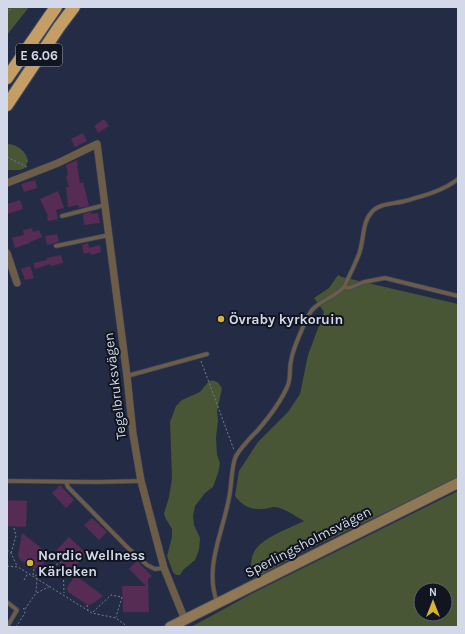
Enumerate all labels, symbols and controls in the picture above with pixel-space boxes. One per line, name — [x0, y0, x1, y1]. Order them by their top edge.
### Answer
road number: E 6.06 — [16, 44, 62, 66]
place label: Övraby kyrkoruin — [229, 311, 343, 328]
marker: Övraby kyrkoruin — [216, 314, 226, 324]
street label: Tegelbruksvägen — [100, 332, 130, 440]
street label: Sperlingsholmsvägen — [242, 503, 374, 581]
place label: Nordic Wellness Kärleken — [38, 547, 145, 580]
marker: Nordic Wellness Kärleken — [25, 558, 35, 568]
north arrow — [413, 582, 453, 622]
text: N — [429, 586, 437, 599]

